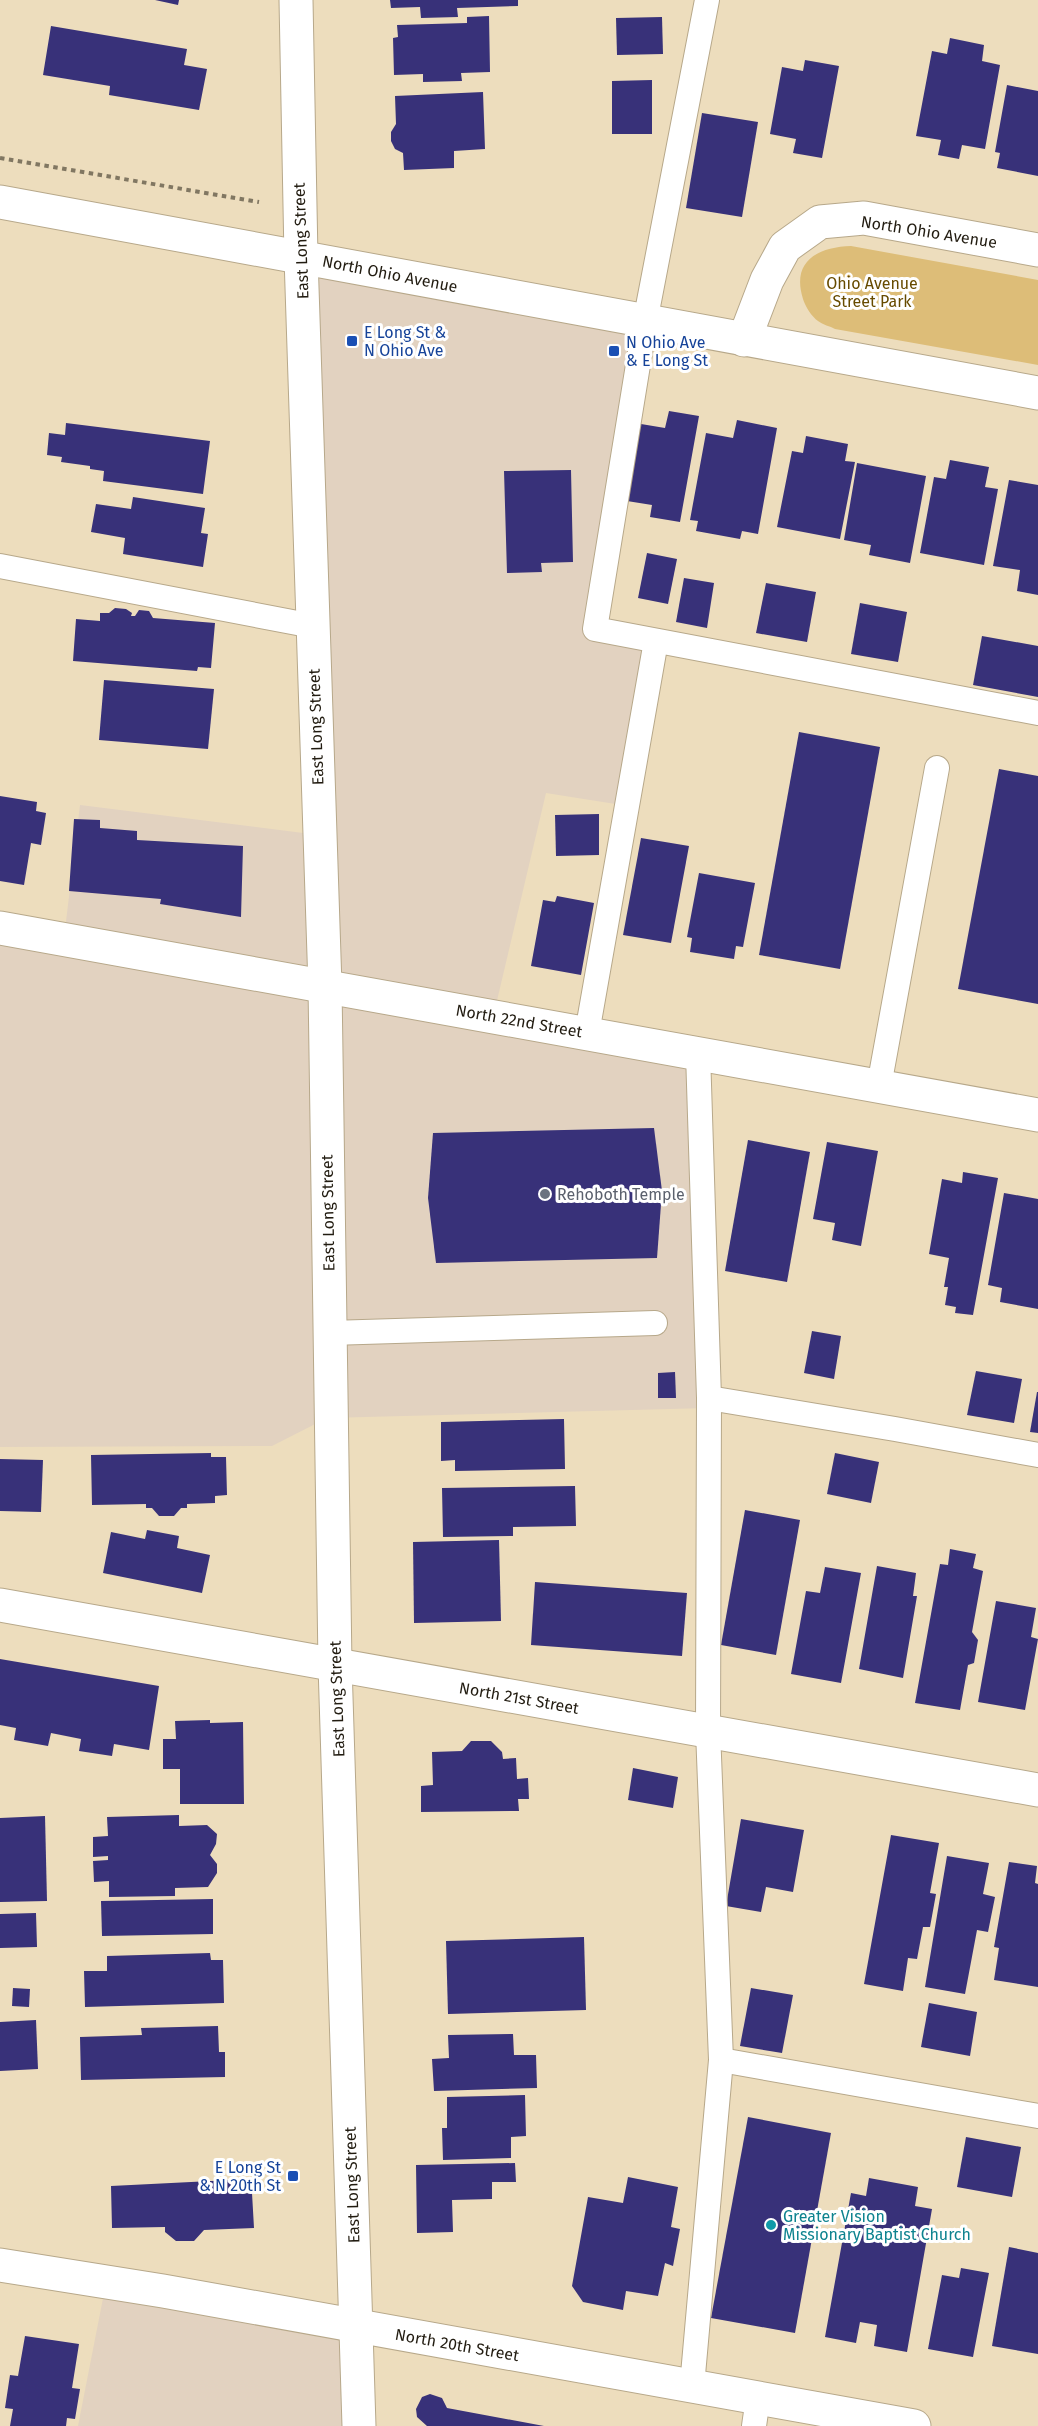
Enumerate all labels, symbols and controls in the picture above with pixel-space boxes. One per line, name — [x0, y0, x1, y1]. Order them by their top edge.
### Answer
street label: East Long Street — [289, 182, 313, 300]
street label: North Ohio Avenue — [860, 212, 998, 252]
street label: North Ohio Avenue — [321, 252, 459, 296]
park label: Ohio Avenue Street Park — [826, 274, 918, 311]
place label: E Long St & N Ohio Ave — [364, 323, 446, 360]
place label: N Ohio Ave & E Long St — [626, 333, 708, 370]
marker: E Long St & N Ohio Ave — [345, 334, 359, 348]
marker: N Ohio Ave & E Long St — [607, 344, 621, 358]
street label: East Long Street — [304, 668, 328, 786]
street label: North 22nd Street — [454, 1001, 584, 1042]
street label: East Long Street — [317, 1154, 339, 1271]
place label: Rehoboth Temple — [557, 1185, 685, 1204]
marker: Rehoboth Temple — [538, 1187, 552, 1201]
street label: East Long Street — [325, 1640, 349, 1758]
street label: North 21st Street — [458, 1678, 581, 1718]
street label: East Long Street — [340, 2126, 364, 2244]
place label: E Long St & N 20th St — [199, 2158, 281, 2195]
marker: E Long St & N 20th St — [286, 2169, 300, 2183]
place label: Greater Vision Missionary Baptist Church — [783, 2207, 971, 2244]
marker: Greater Vision Missionary Baptist Church — [764, 2218, 778, 2232]
street label: North 20th Street — [394, 2325, 521, 2365]

